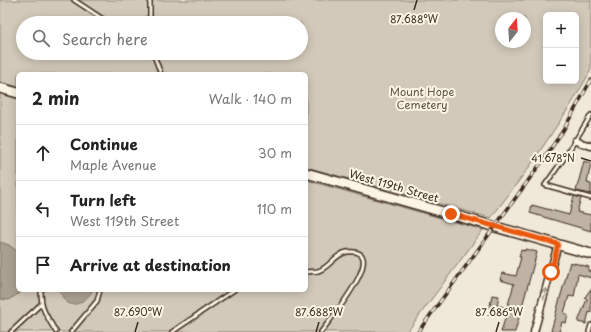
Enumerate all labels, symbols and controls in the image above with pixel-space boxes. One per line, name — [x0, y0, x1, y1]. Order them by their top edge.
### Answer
text: 87.688°W — [390, 11, 439, 26]
north arrow — [495, 12, 531, 48]
map controls — [543, 12, 579, 84]
button: + — [543, 12, 579, 48]
search box — [16, 16, 308, 60]
icon: search — [30, 27, 52, 49]
text: Search here — [62, 27, 148, 50]
button: − — [543, 48, 579, 84]
park label: Mount Hope Cemetery — [390, 83, 454, 113]
text: 2 min — [32, 85, 79, 111]
text: Walk · 140 m — [209, 89, 292, 108]
text: Continue — [70, 132, 138, 155]
icon: ahead — [32, 142, 54, 164]
text: 30 m — [258, 143, 292, 162]
text: 41.678°N — [531, 150, 575, 165]
text: Maple Avenue — [70, 155, 156, 174]
street label: West 119th Street — [347, 165, 441, 207]
text: Turn left — [70, 188, 136, 211]
icon: left — [32, 198, 54, 220]
text: 110 m — [257, 199, 292, 218]
route end — [442, 205, 460, 223]
text: West 119th Street — [70, 211, 179, 230]
text: Arrive at destination — [70, 253, 231, 276]
icon: arrive — [32, 254, 54, 276]
route start — [542, 263, 560, 281]
one-way arrow — [542, 288, 549, 301]
text: 87.690°W — [114, 304, 163, 319]
text: 87.688°W — [295, 304, 344, 319]
text: 87.686°W — [475, 304, 524, 319]

